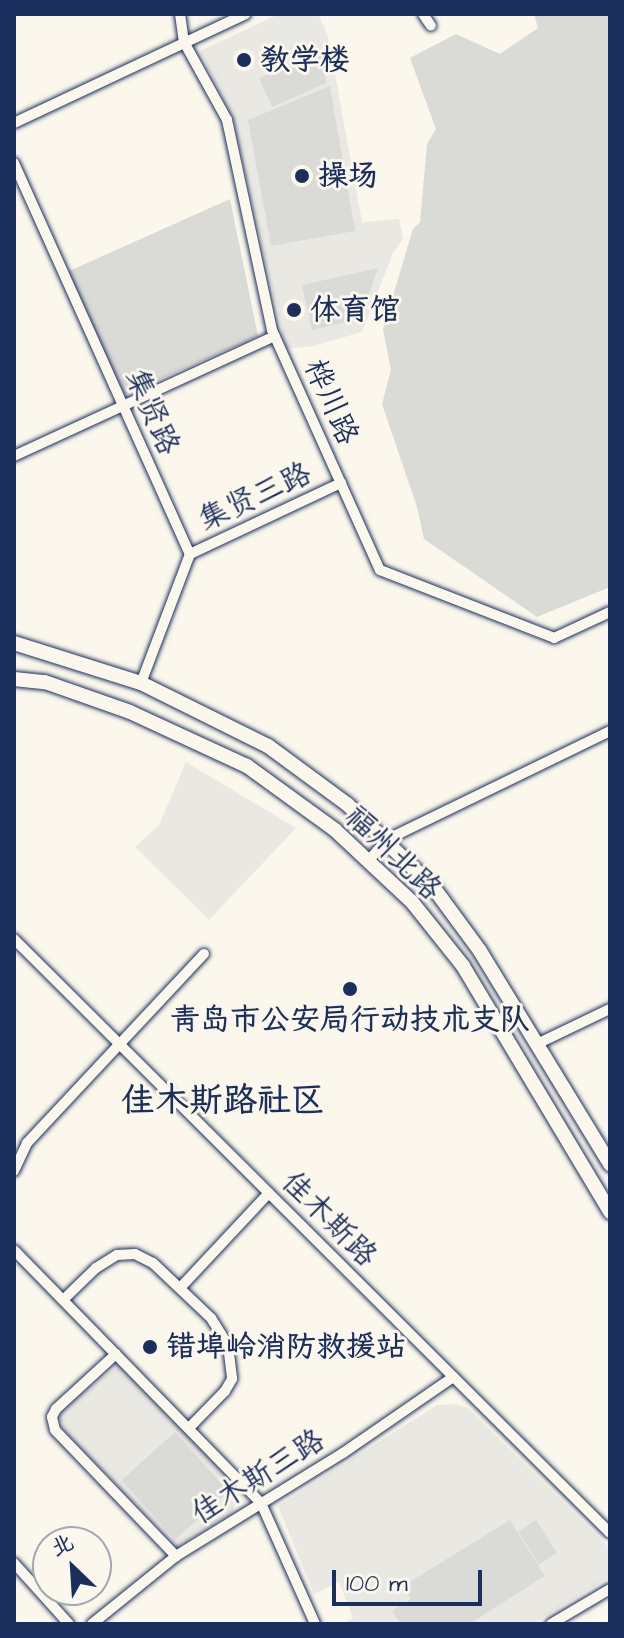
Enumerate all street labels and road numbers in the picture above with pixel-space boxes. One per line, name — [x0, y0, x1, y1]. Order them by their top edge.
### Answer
street label: 桦川路 — [296, 354, 366, 450]
street label: 集贤路 — [117, 364, 187, 460]
street label: 集贤三路 — [193, 455, 317, 539]
street label: 福州北路 — [337, 798, 449, 908]
street label: 佳木斯路 — [274, 1164, 384, 1274]
street label: 佳木斯三路 — [185, 1422, 331, 1532]

